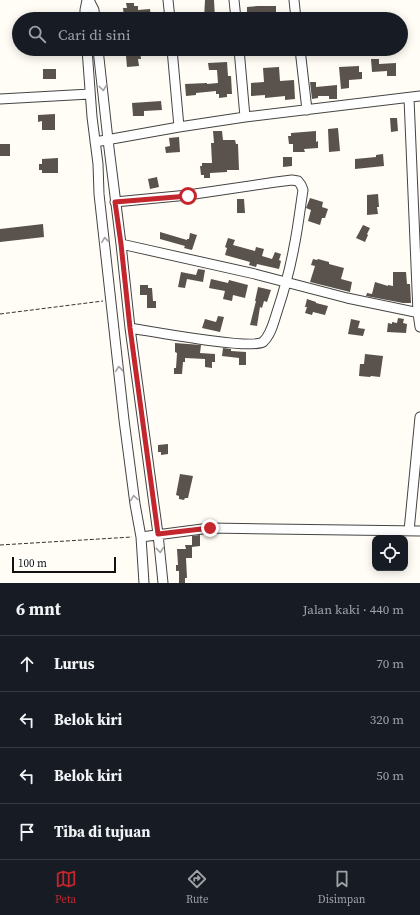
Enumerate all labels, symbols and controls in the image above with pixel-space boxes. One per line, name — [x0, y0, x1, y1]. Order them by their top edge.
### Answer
search box — [12, 12, 408, 56]
icon: search — [26, 23, 48, 45]
text: Cari di sini — [58, 24, 130, 45]
one-way arrow — [98, 85, 107, 91]
route start — [179, 187, 197, 205]
one-way arrow — [100, 237, 109, 243]
one-way arrow — [114, 366, 123, 372]
one-way arrow — [130, 495, 139, 501]
route end — [201, 519, 219, 537]
map controls — [372, 535, 408, 571]
button: locate — [372, 535, 408, 571]
one-way arrow — [155, 547, 164, 553]
scale bar — [12, 555, 116, 574]
text: 100 m — [18, 556, 47, 571]
text: 6 mnt — [16, 597, 61, 621]
text: Jalan kaki · 440 m — [303, 601, 404, 618]
icon: ahead — [16, 653, 38, 675]
text: Lurus — [54, 653, 95, 674]
text: 70 m — [376, 655, 404, 672]
icon: left — [16, 709, 38, 731]
text: Belok kiri — [54, 709, 122, 730]
text: 320 m — [370, 711, 404, 728]
icon: left — [16, 765, 38, 787]
text: Belok kiri — [54, 765, 122, 786]
text: 50 m — [376, 767, 404, 784]
icon: arrive — [16, 821, 38, 843]
text: Tiba di tujuan — [54, 821, 150, 842]
tab: Peta — [55, 868, 77, 907]
tab: Rute — [186, 868, 209, 907]
tab: Disimpan — [318, 868, 365, 907]

